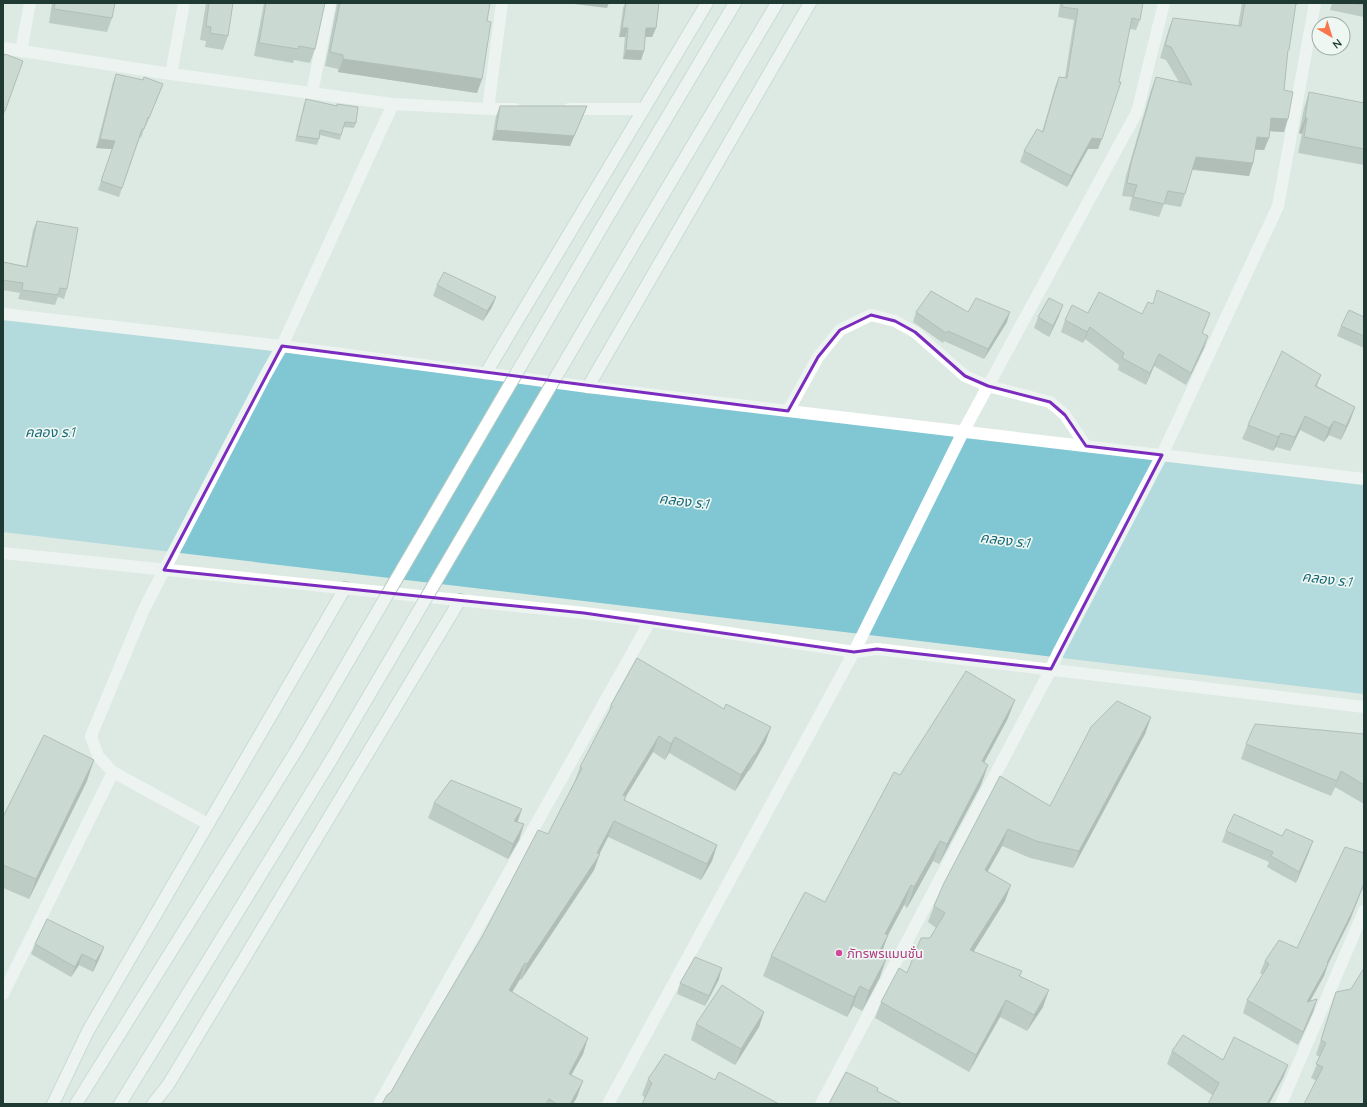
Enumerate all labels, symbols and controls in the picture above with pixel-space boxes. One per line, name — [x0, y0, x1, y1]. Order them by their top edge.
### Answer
north arrow — [1311, 16, 1351, 56]
text: N — [1330, 36, 1345, 52]
water label: คลอง ร.1 — [25, 423, 76, 441]
water label: คลอง ร.1 — [658, 489, 711, 513]
water label: คลอง ร.1 — [979, 528, 1032, 552]
water label: คลอง ร.1 — [1301, 567, 1354, 591]
place label: ภัทรพรแมนชั่น — [847, 945, 923, 961]
marker: ภัทรพรแมนชั่น — [834, 948, 844, 958]

